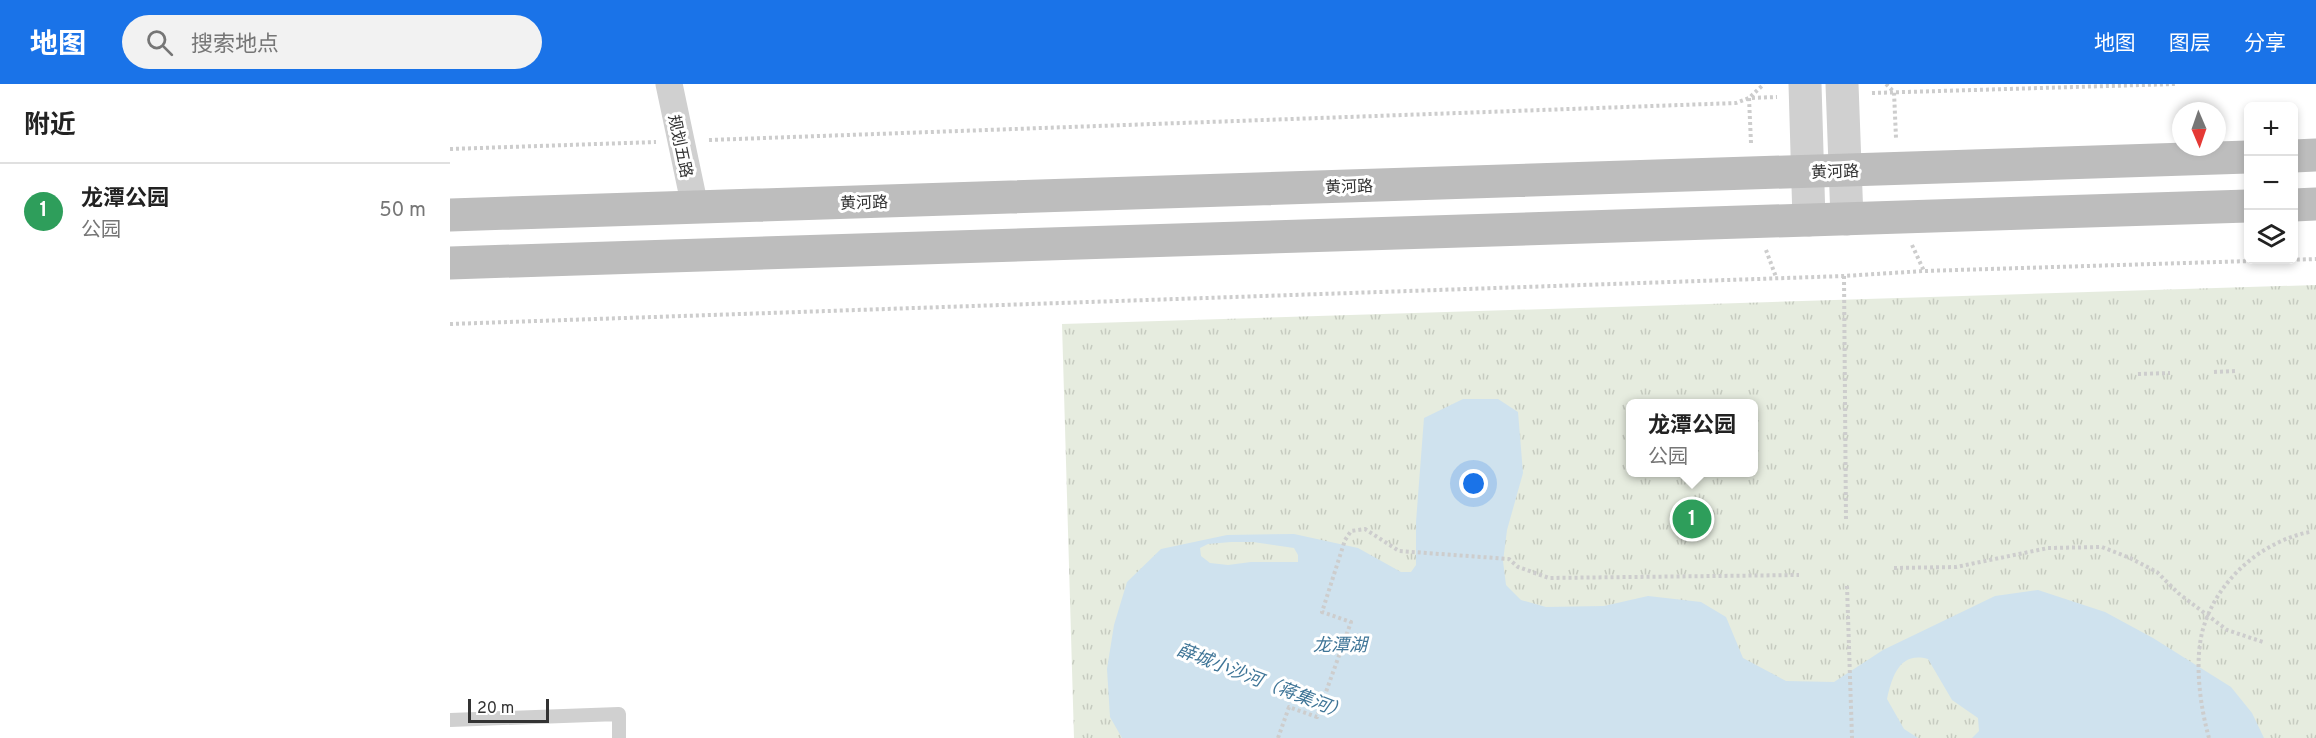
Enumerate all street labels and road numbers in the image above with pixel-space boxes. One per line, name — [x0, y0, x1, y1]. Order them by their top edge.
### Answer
street label: 规划五路 — [663, 113, 695, 180]
street label: 黄河路 — [1811, 162, 1859, 184]
street label: 黄河路 — [1325, 177, 1373, 199]
street label: 黄河路 — [840, 193, 888, 215]

